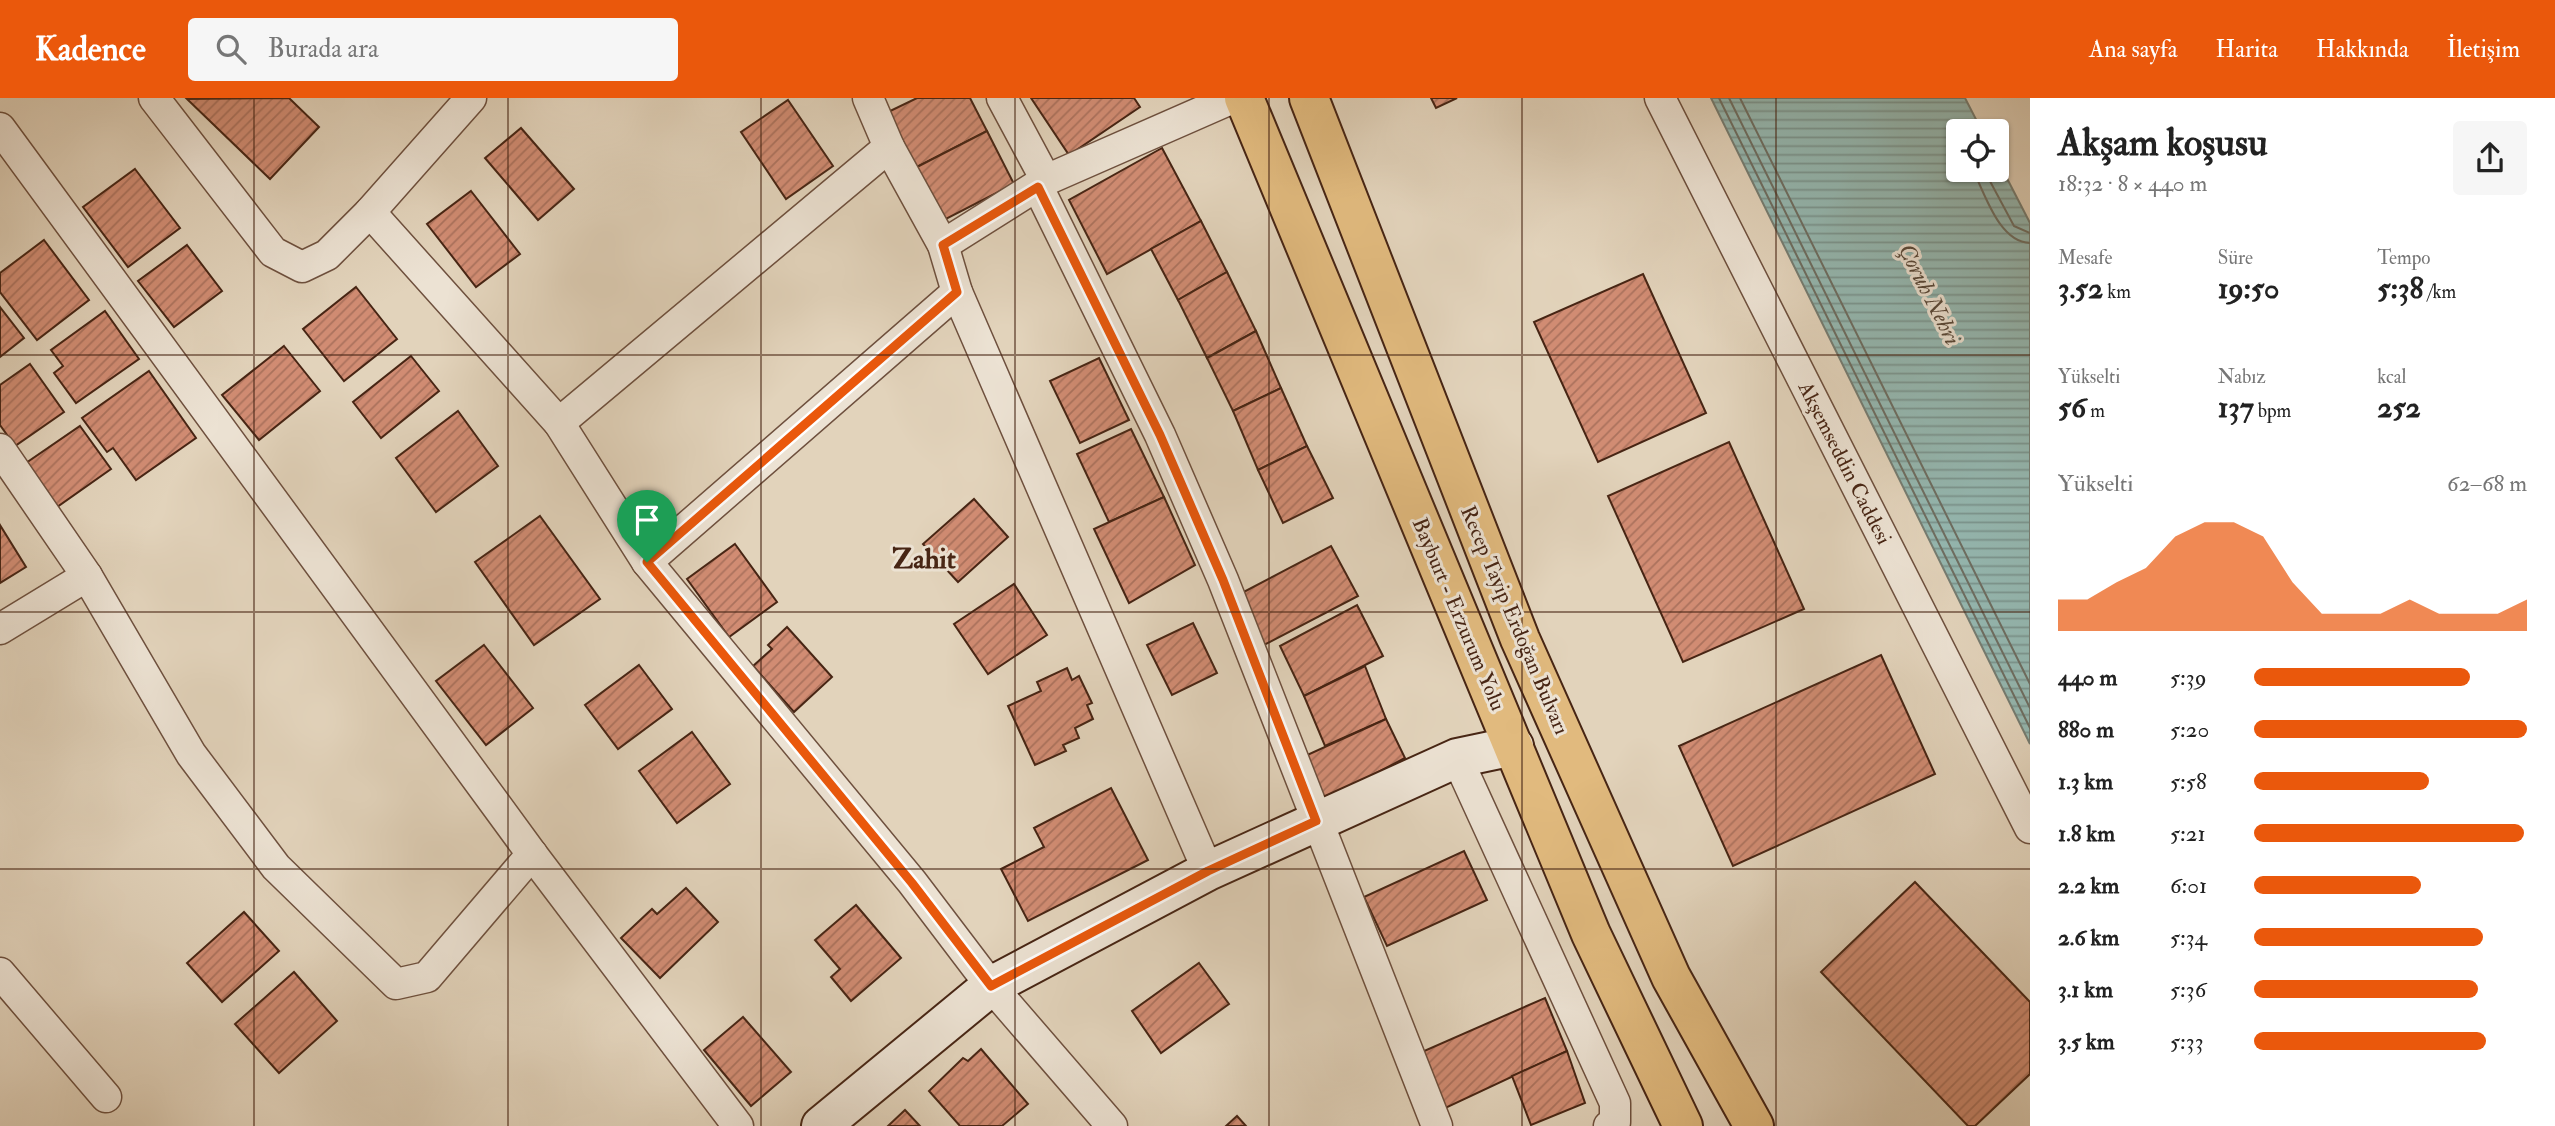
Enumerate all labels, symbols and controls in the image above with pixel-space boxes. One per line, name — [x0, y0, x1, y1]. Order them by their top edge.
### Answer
search box — [188, 18, 678, 81]
text: Kadence — [35, 29, 146, 70]
icon: search — [212, 30, 250, 68]
text: Burada ara — [268, 33, 379, 65]
text: Ana sayfa — [2089, 34, 2178, 65]
text: Harita — [2216, 34, 2278, 65]
text: Hakkında — [2316, 34, 2409, 65]
text: İletişim — [2447, 34, 2520, 65]
map controls — [1946, 119, 2009, 182]
button: locate — [1946, 119, 2009, 182]
text: Akşam koşusu — [2058, 119, 2268, 167]
button: share — [2453, 121, 2527, 195]
text: 18:32 · 8 × 440 m — [2058, 169, 2207, 198]
water label: Çoruh Nehri — [1892, 239, 1967, 350]
text: Mesafe — [2058, 246, 2112, 270]
text: Süre — [2218, 246, 2253, 270]
text: Tempo — [2377, 246, 2430, 270]
text: 3.52 — [2058, 270, 2103, 307]
text: 19:50 — [2218, 270, 2279, 307]
text: 5:38 — [2377, 270, 2424, 307]
text: km — [2103, 280, 2131, 304]
text: /km — [2424, 280, 2456, 304]
text: Yükselti — [2058, 365, 2120, 389]
text: Nabız — [2218, 365, 2266, 389]
text: kcal — [2377, 365, 2406, 389]
street label: Akşemseddin Caddesi — [1791, 376, 1897, 550]
text: 56 — [2058, 389, 2086, 426]
text: 137 — [2218, 389, 2254, 426]
text: 252 — [2377, 389, 2421, 426]
text: m — [2086, 399, 2105, 423]
text: bpm — [2254, 399, 2291, 423]
text: Yükselti — [2058, 469, 2133, 498]
text: 62–68 m — [2447, 469, 2527, 498]
pin — [617, 490, 677, 562]
icon: arrive — [628, 501, 666, 539]
street label: Recep Tayip Erdoğan Bulvarı — [1454, 502, 1575, 739]
street label: Bayburt - Erzurum Yolu — [1406, 514, 1511, 715]
district label: Zahit — [892, 542, 956, 577]
text: 440 m — [2058, 663, 2117, 692]
text: 5:39 — [2170, 663, 2206, 692]
text: 880 m — [2058, 715, 2114, 744]
text: 5:20 — [2170, 715, 2209, 744]
text: 1.3 km — [2058, 767, 2113, 796]
text: 5:58 — [2170, 767, 2207, 796]
text: 1.8 km — [2058, 819, 2115, 848]
text: 5:21 — [2170, 819, 2206, 848]
text: 2.2 km — [2058, 871, 2119, 900]
text: 6:01 — [2170, 871, 2207, 900]
text: 2.6 km — [2058, 923, 2119, 952]
text: 5:34 — [2170, 923, 2207, 952]
text: 3.1 km — [2058, 975, 2113, 1004]
text: 5:36 — [2170, 975, 2206, 1004]
text: 3.5 km — [2058, 1027, 2115, 1056]
text: 5:33 — [2170, 1027, 2203, 1056]

